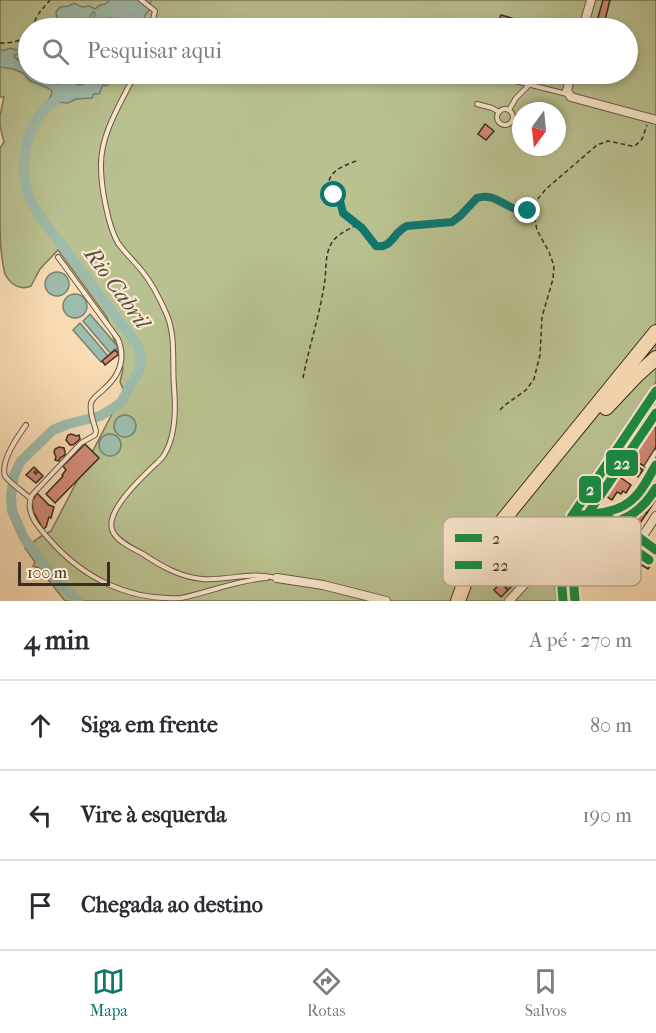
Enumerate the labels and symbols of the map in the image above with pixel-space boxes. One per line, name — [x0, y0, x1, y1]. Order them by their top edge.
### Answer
north arrow — [512, 102, 566, 156]
route start — [320, 181, 346, 207]
route end — [514, 197, 540, 223]
water label: Rio Cabril — [78, 241, 157, 336]
line badge: 22 — [605, 449, 639, 477]
text: 22 — [614, 454, 630, 473]
line badge: 2 — [578, 475, 602, 504]
text: 2 — [586, 480, 594, 499]
legend — [443, 517, 641, 586]
text: 2 — [492, 529, 500, 548]
text: 22 — [492, 556, 508, 575]
scale bar — [18, 559, 110, 586]

